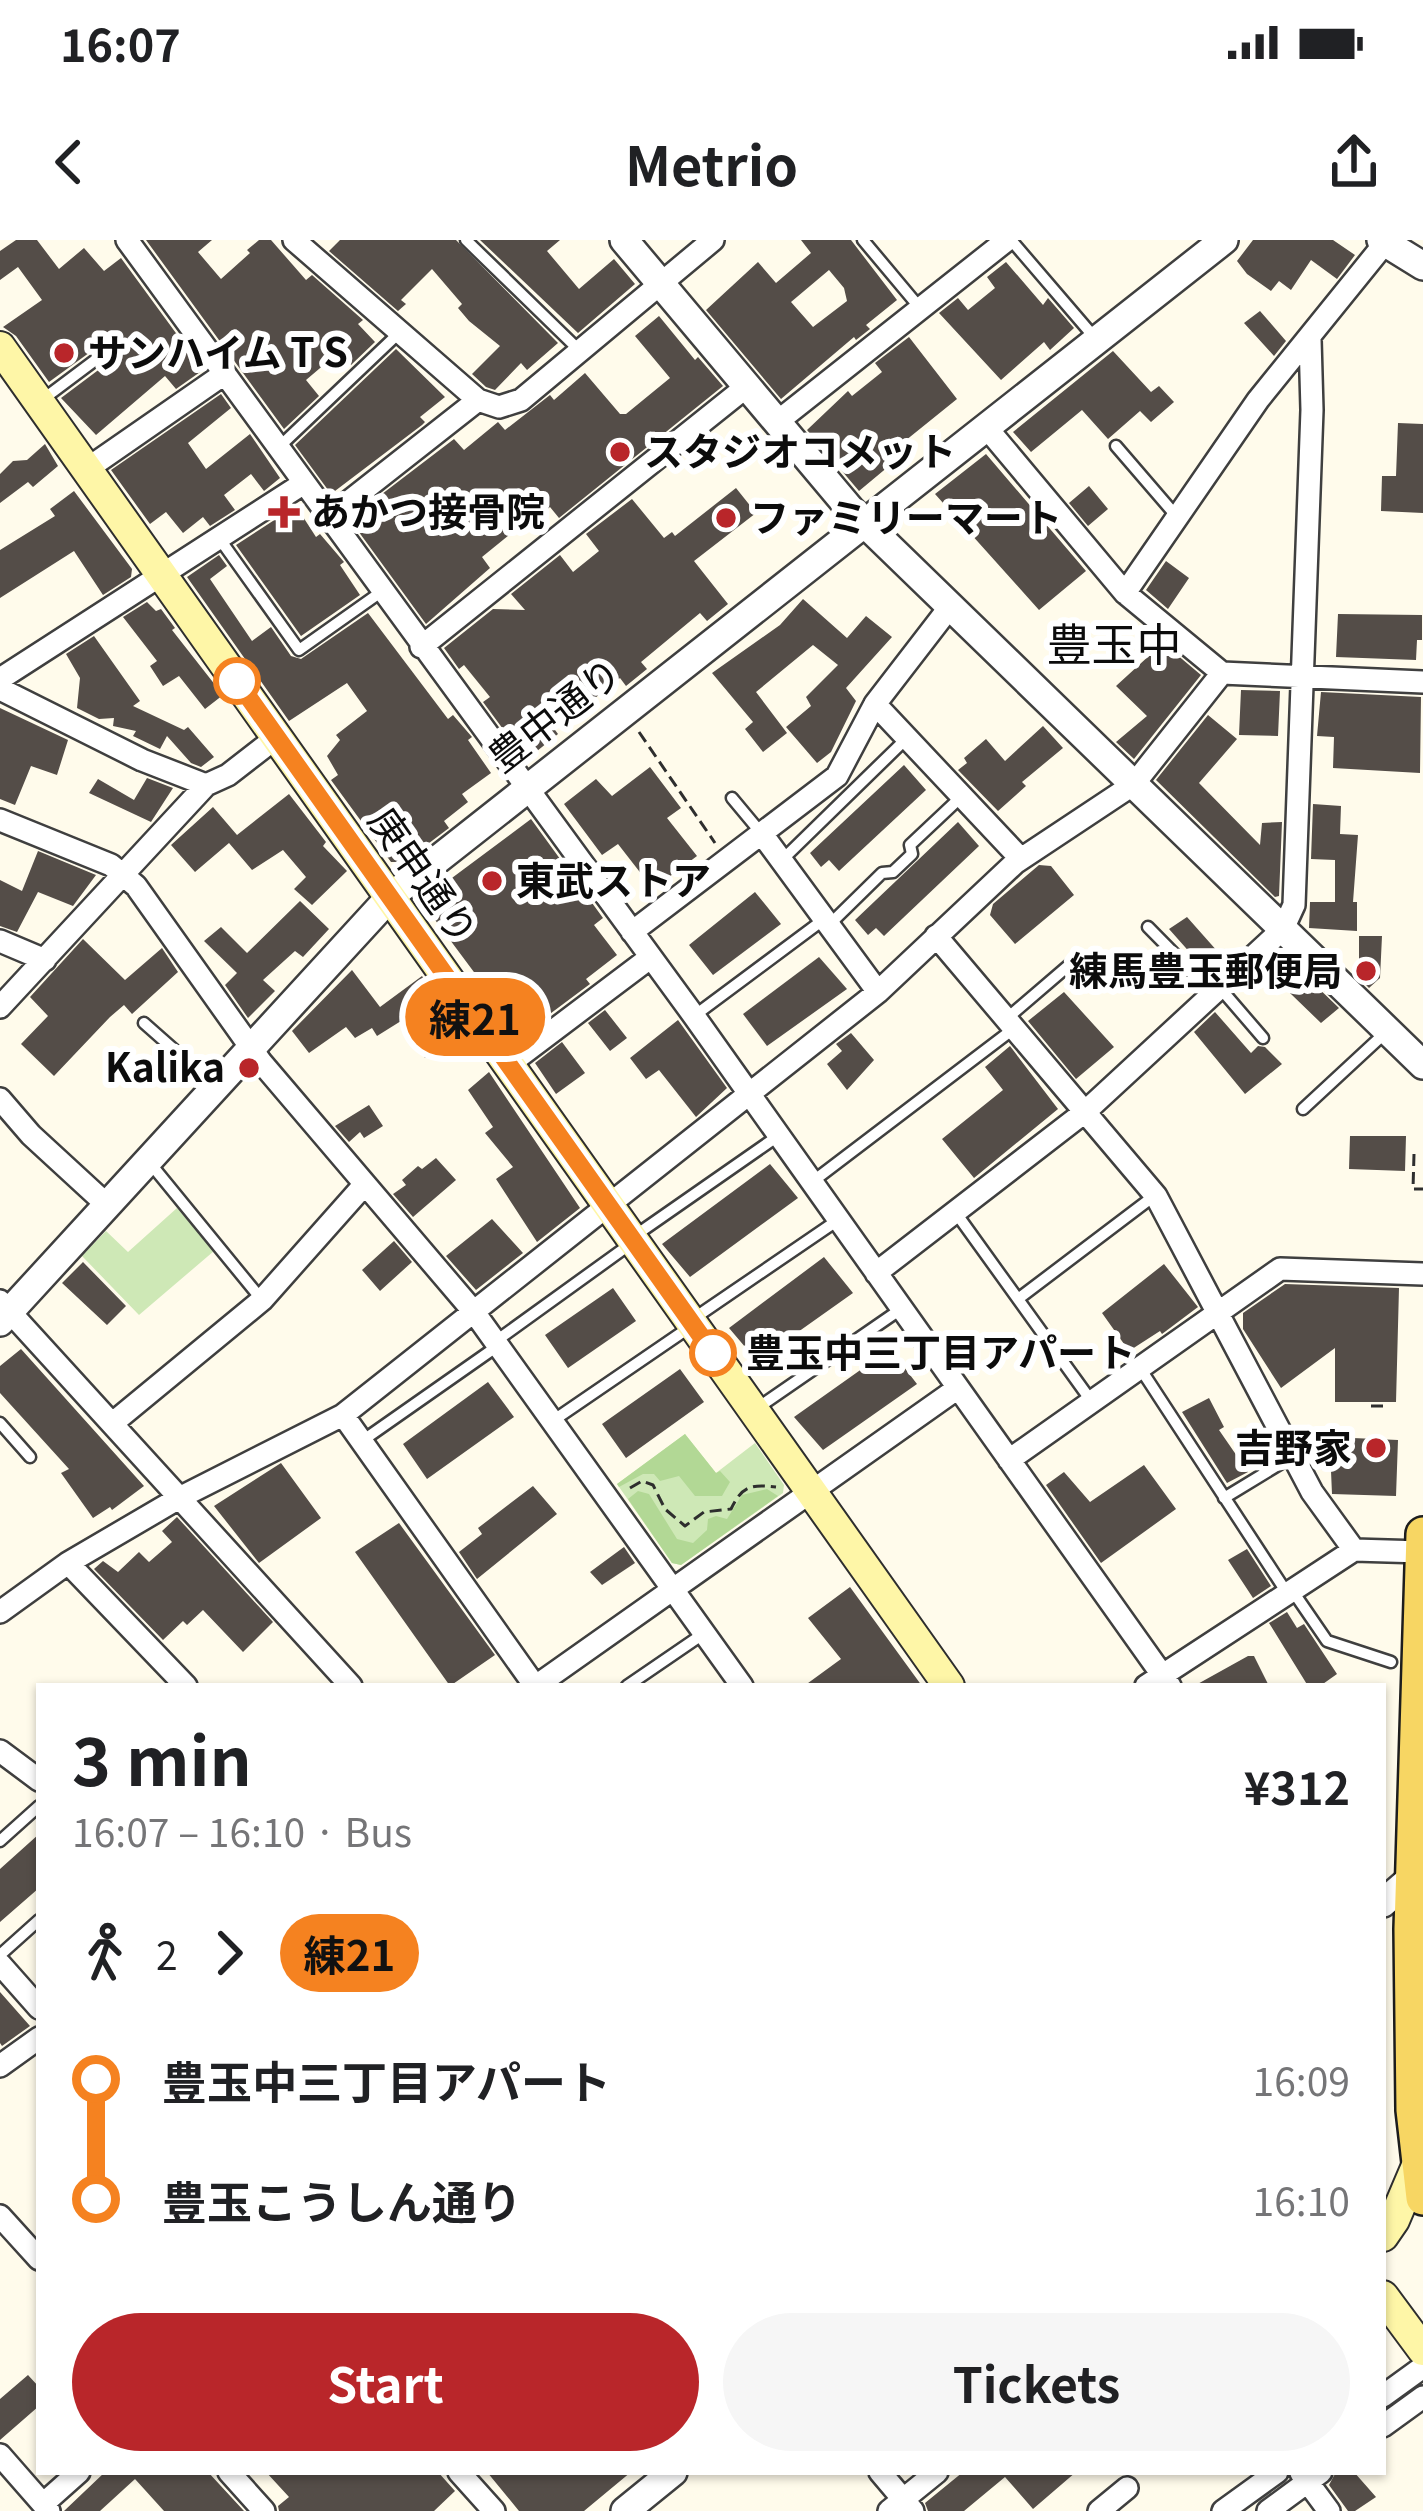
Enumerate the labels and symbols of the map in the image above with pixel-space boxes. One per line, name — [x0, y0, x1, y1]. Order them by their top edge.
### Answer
place label: サンハイム T S — [88, 322, 348, 378]
marker: サンハイム T S — [51, 340, 77, 366]
place label: スタジオコメット — [644, 421, 956, 477]
marker: スタジオコメット — [607, 439, 633, 465]
place label: あかつ接骨院 — [311, 481, 545, 537]
place label: ファミリーマート — [750, 487, 1062, 543]
marker: あかつ接骨院 — [268, 496, 300, 528]
marker: ファミリーマート — [713, 505, 739, 531]
district label: 豊玉中 — [1046, 609, 1182, 674]
street label: 豊中通り — [474, 643, 632, 783]
unlabelled marker — [215, 659, 259, 703]
street label: 庚申通り — [358, 794, 493, 954]
place label: 東武ストア — [516, 850, 711, 906]
marker: 東武ストア — [479, 868, 505, 894]
place label: 練馬豊玉郵便局 — [1069, 940, 1342, 996]
marker: 練馬豊玉郵便局 — [1353, 958, 1379, 984]
line badge: 練21 — [406, 978, 544, 1056]
place label: Kalika — [105, 1037, 225, 1093]
marker: Kalika — [236, 1055, 262, 1081]
place label: 豊玉中三丁目アパート — [746, 1322, 1135, 1378]
marker: 豊玉中三丁目アパート — [691, 1331, 735, 1375]
place label: 吉野家 — [1235, 1417, 1352, 1473]
marker: 吉野家 — [1363, 1435, 1389, 1461]

